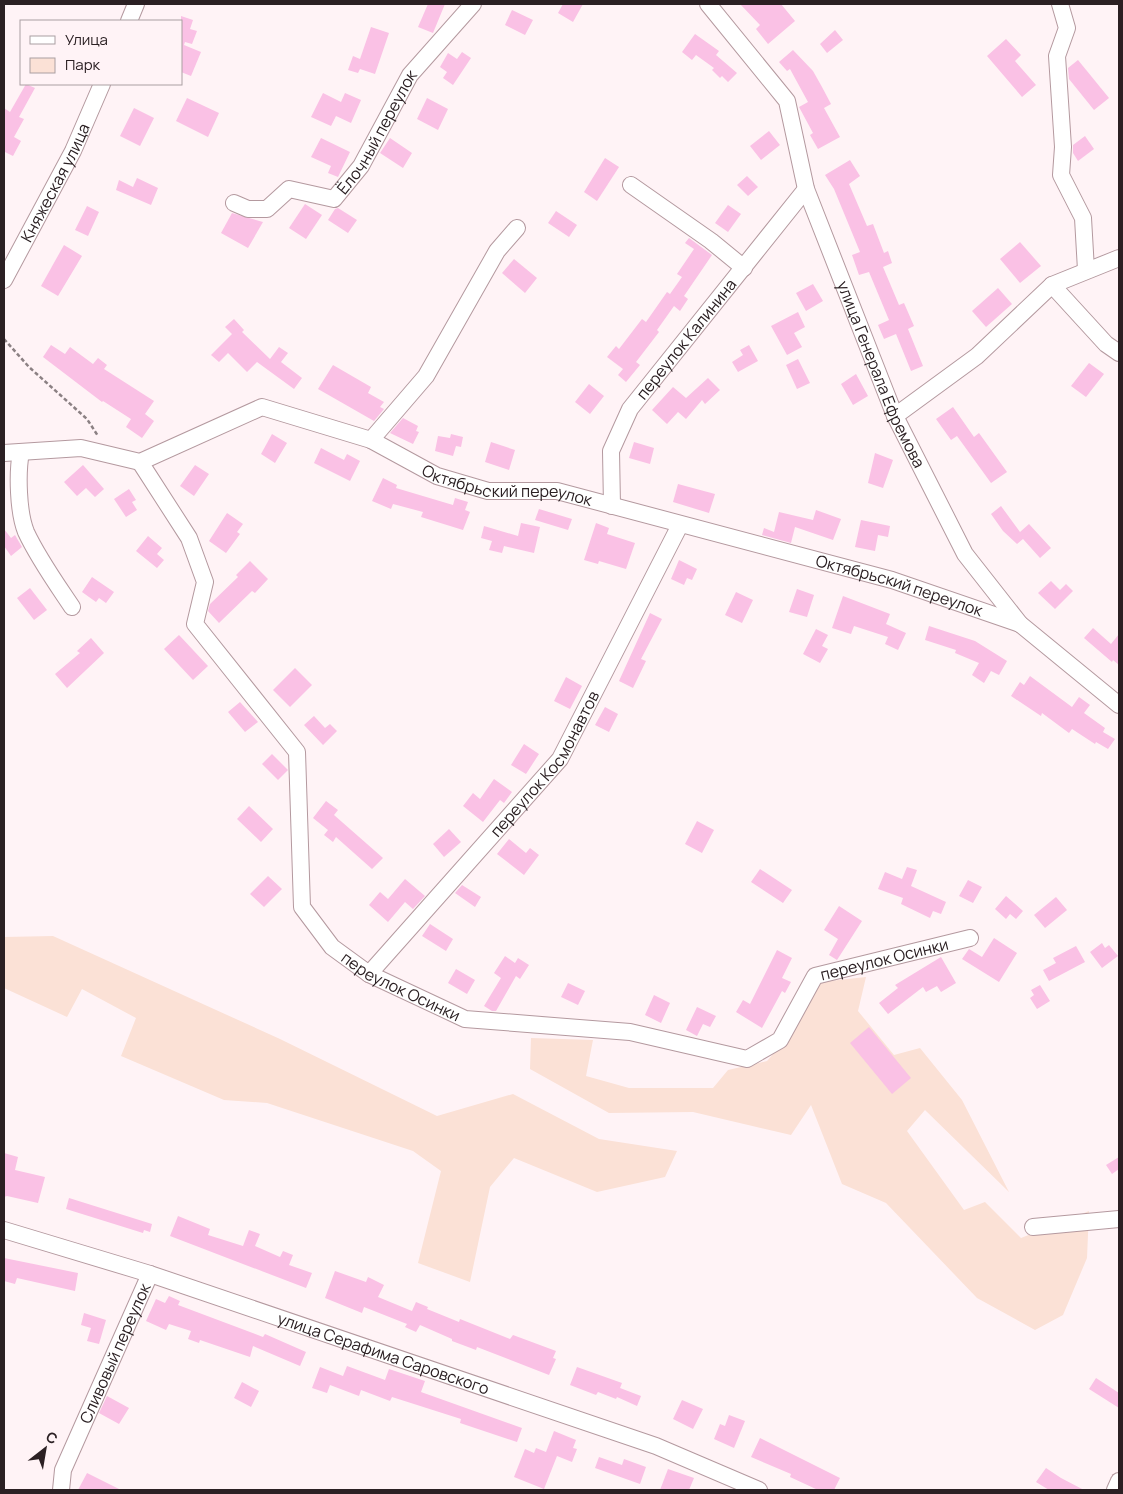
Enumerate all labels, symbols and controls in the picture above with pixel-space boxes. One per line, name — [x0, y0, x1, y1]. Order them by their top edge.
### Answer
legend — [20, 20, 182, 85]
text: Улица — [65, 29, 108, 50]
text: Парк — [65, 54, 101, 75]
street label: Ёлочный переулок — [331, 64, 422, 199]
street label: Княжеская улица — [15, 120, 95, 246]
street label: переулок Калинина — [631, 274, 741, 404]
street label: улица Генерала Ефремова — [832, 278, 930, 471]
street label: Октябрьский переулок — [418, 459, 596, 511]
street label: Октябрьский переулок — [814, 549, 987, 622]
street label: переулок Космонавтов — [485, 687, 604, 841]
street label: переулок Осинки — [818, 933, 951, 985]
street label: переулок Осинки — [337, 947, 464, 1026]
street label: Сливовый переулок — [74, 1278, 156, 1427]
street label: улица Серафима Саровского — [275, 1307, 492, 1400]
north arrow — [20, 1424, 70, 1474]
text: С — [43, 1427, 61, 1448]

